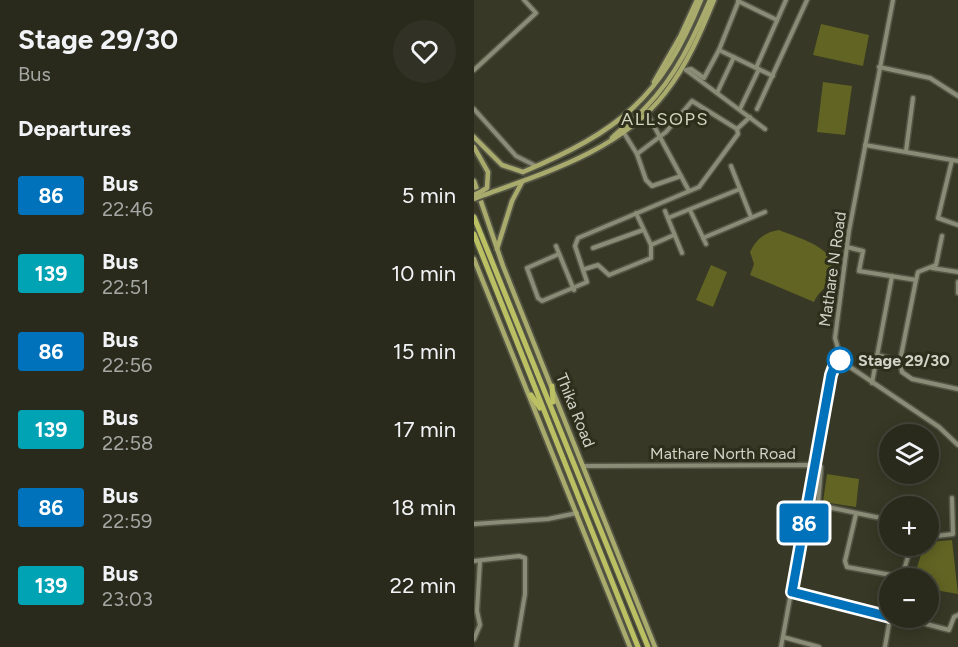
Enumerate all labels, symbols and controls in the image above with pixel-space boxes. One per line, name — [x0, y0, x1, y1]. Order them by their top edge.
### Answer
button: heart — [393, 20, 456, 83]
text: Stage 29/30 — [18, 22, 178, 56]
text: Bus — [18, 62, 51, 86]
district label: ALLSOPS — [621, 108, 709, 130]
text: Departures — [18, 115, 131, 142]
text: Bus — [102, 170, 138, 197]
text: 5 min — [402, 182, 456, 209]
text: 86 — [38, 183, 64, 208]
text: 22:46 — [102, 197, 153, 221]
street label: Mathare N Road — [815, 210, 850, 328]
text: Bus — [102, 248, 138, 275]
text: 10 min — [391, 260, 456, 287]
text: 139 — [35, 261, 67, 286]
text: 22:51 — [102, 275, 149, 299]
text: Bus — [102, 326, 138, 353]
text: 15 min — [393, 338, 456, 365]
text: 86 — [38, 339, 64, 364]
marker: Stage 29/30 — [827, 347, 853, 373]
place label: Stage 29/30 — [858, 351, 950, 370]
text: 22:56 — [102, 353, 152, 377]
street label: Thika Road — [552, 370, 599, 450]
text: Bus — [102, 404, 138, 431]
text: 17 min — [394, 416, 456, 443]
text: 139 — [35, 417, 67, 442]
map controls — [879, 424, 939, 628]
button: layers — [879, 424, 939, 484]
text: 22:58 — [102, 431, 153, 455]
street label: Mathare North Road — [650, 444, 796, 463]
text: Bus — [102, 482, 138, 509]
text: 18 min — [392, 494, 456, 521]
text: 86 — [38, 495, 64, 520]
button: + — [879, 496, 939, 556]
line badge: 86 — [777, 504, 831, 542]
text: 22:59 — [102, 509, 152, 533]
text: 86 — [791, 511, 817, 536]
text: Bus — [102, 560, 138, 587]
button: − — [879, 568, 939, 628]
text: 22 min — [390, 572, 456, 599]
text: 139 — [35, 573, 67, 598]
text: 23:03 — [102, 587, 153, 611]

